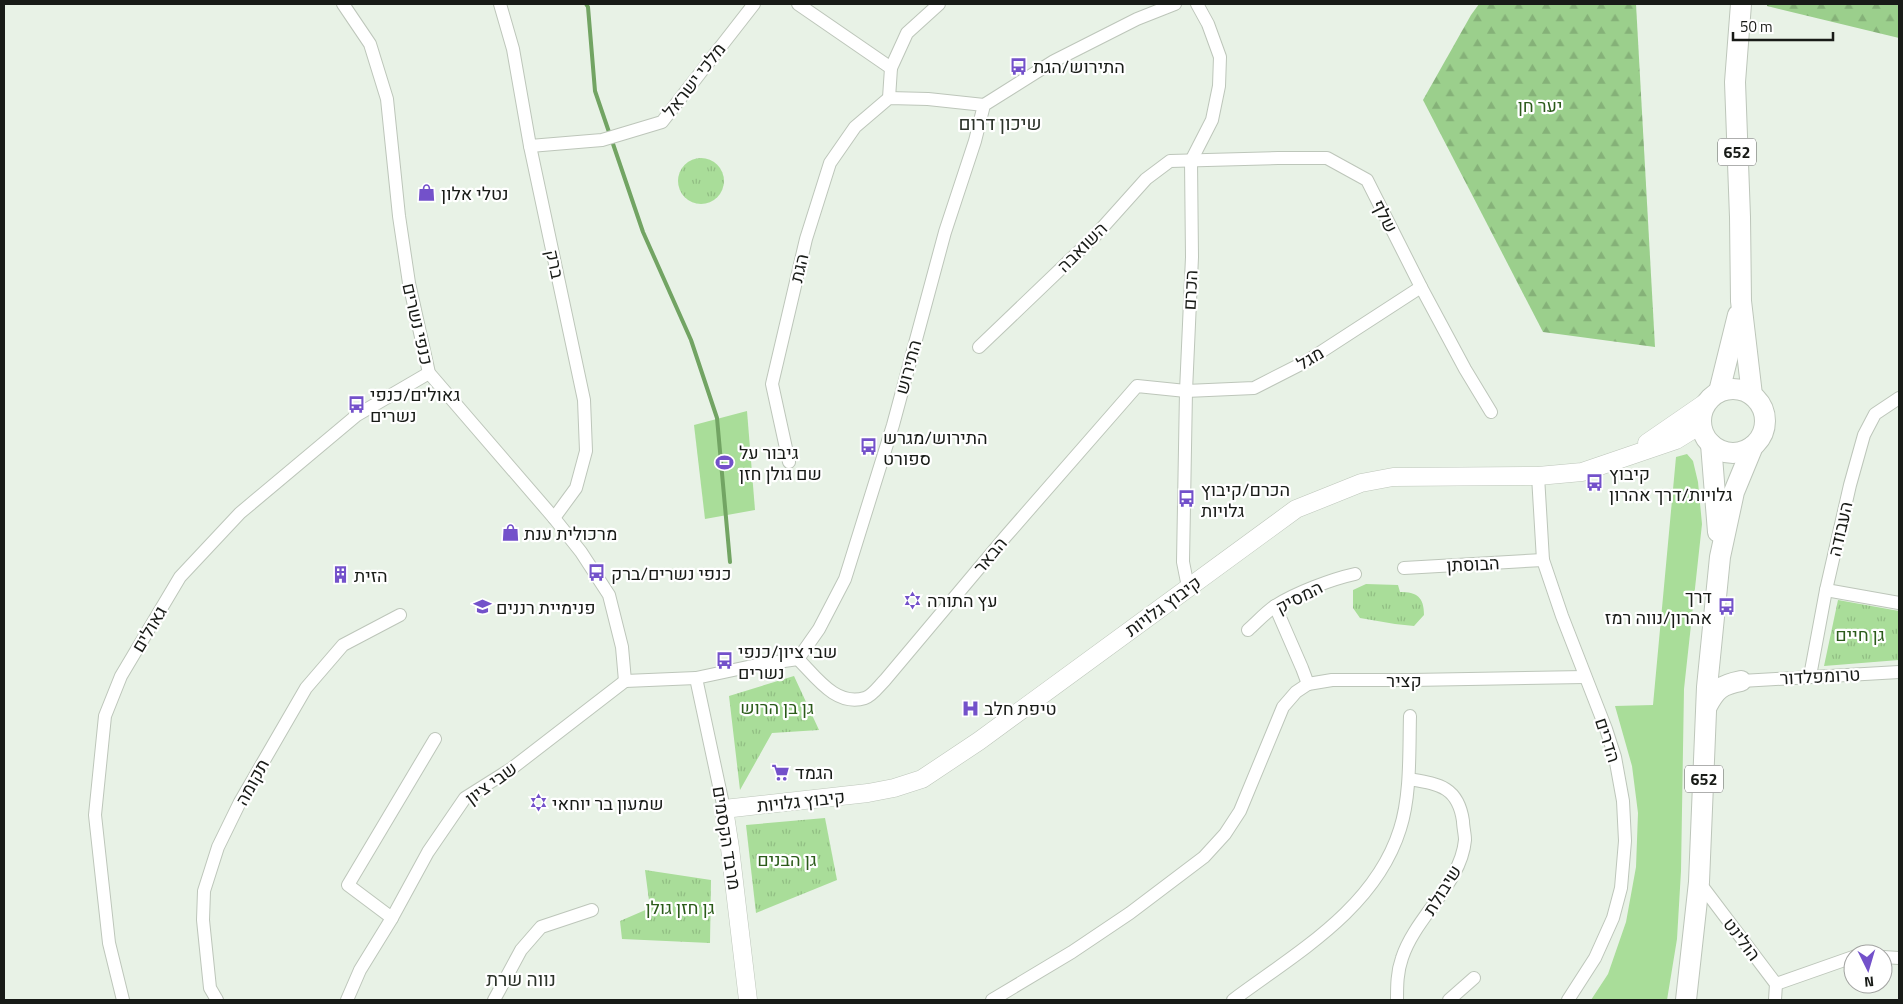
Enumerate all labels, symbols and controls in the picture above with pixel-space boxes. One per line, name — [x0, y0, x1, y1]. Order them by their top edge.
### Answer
scale bar — [1733, 10, 1833, 42]
text: 50 m — [1740, 15, 1773, 38]
street label: מלכי ישראל — [656, 37, 732, 123]
place label: התירוש/הגת — [1033, 53, 1125, 80]
bus stop icon: התירוש/הגת — [1009, 56, 1029, 76]
park label: יער חן — [1518, 92, 1562, 119]
district label: שיכון דרום — [958, 108, 1042, 137]
road number: 652 — [1718, 138, 1756, 166]
place label: נטלי אלון — [441, 180, 509, 207]
shop icon: נטלי אלון — [417, 183, 437, 203]
street label: שלף — [1365, 195, 1405, 237]
street label: השואבה — [1051, 216, 1113, 278]
street label: ברק — [539, 247, 571, 282]
street label: הגת — [783, 251, 815, 285]
street label: הכרם — [1175, 269, 1205, 311]
street label: כנפי נשרים — [395, 280, 441, 368]
street label: התירוש — [888, 337, 928, 397]
street label: מגל — [1291, 339, 1329, 377]
place label: גאולים/כנפי נשרים — [370, 381, 460, 429]
bus stop icon: גאולים/כנפי נשרים — [346, 394, 366, 414]
place label: התירוש/מגרש ספורט — [883, 424, 988, 472]
bus stop icon: התירוש/מגרש ספורט — [859, 437, 879, 457]
place label: גיבור על שם גולן חזן — [739, 439, 822, 487]
sports icon: גיבור על שם גולן חזן — [715, 452, 735, 472]
place label: קיבוץ גלויות/דרך אהרון — [1609, 460, 1732, 508]
bus stop icon: קיבוץ גלויות/דרך אהרון — [1585, 473, 1605, 493]
place label: הכרם/קיבוץ גלויות — [1201, 476, 1290, 524]
bus stop icon: הכרם/קיבוץ גלויות — [1177, 489, 1197, 509]
street label: העבודה — [1821, 499, 1859, 559]
place label: מרכולית ענת — [524, 520, 617, 547]
shop icon: מרכולית ענת — [500, 523, 520, 543]
street label: הבאר — [967, 531, 1013, 579]
street label: הבוסתן — [1446, 549, 1500, 579]
place label: כנפי נשרים/ברק — [611, 560, 731, 587]
place label: הזית — [354, 562, 388, 589]
bus stop icon: כנפי נשרים/ברק — [587, 563, 607, 583]
building icon: הזית — [330, 565, 350, 585]
street label: קיבוץ גלויות — [1119, 569, 1207, 643]
street label: המסיק — [1271, 574, 1327, 620]
place label: דרך אהרון/נווה רמז — [1605, 583, 1712, 631]
place label: עץ התורה — [927, 587, 998, 614]
synagogue icon: עץ התורה — [903, 590, 923, 610]
place label: פנימיית רננים — [496, 594, 595, 621]
bus stop icon: דרך אהרון/נווה רמז — [1716, 596, 1736, 616]
school or university icon: פנימיית רננים — [472, 597, 492, 617]
street label: גאולים — [125, 601, 173, 657]
park label: גן חיים — [1835, 621, 1885, 648]
place label: שבי ציון/כנפי נשרים — [738, 638, 837, 686]
bus stop icon: שבי ציון/כנפי נשרים — [714, 651, 734, 671]
street label: טרומפלדור — [1779, 660, 1861, 692]
street label: קציר — [1386, 667, 1422, 694]
park label: גן בן הרוש — [740, 694, 814, 721]
place label: טיפת חלב — [984, 695, 1057, 722]
hospital icon: טיפת חלב — [960, 698, 980, 718]
street label: הדרים — [1588, 714, 1628, 766]
street label: תקומה — [228, 754, 276, 810]
street label: שבי ציון — [459, 755, 523, 811]
place label: הגמד — [795, 759, 833, 786]
supermarket icon: הגמד — [771, 762, 791, 782]
road number: 652 — [1685, 766, 1723, 792]
street label: קיבוץ גלויות — [756, 783, 846, 819]
street label: מרבד הקסמים — [705, 784, 749, 892]
place label: שמעון בר יוחאי — [552, 790, 664, 817]
synagogue icon: שמעון בר יוחאי — [528, 793, 548, 813]
park label: גן הבנים — [757, 846, 817, 873]
street label: שיבולת — [1416, 860, 1468, 920]
park label: גן חזן גולן — [645, 894, 715, 921]
street label: הולינט — [1717, 912, 1767, 966]
north arrow — [1843, 944, 1893, 994]
district label: נווה שרת — [486, 964, 556, 993]
text: N — [1863, 972, 1875, 993]

